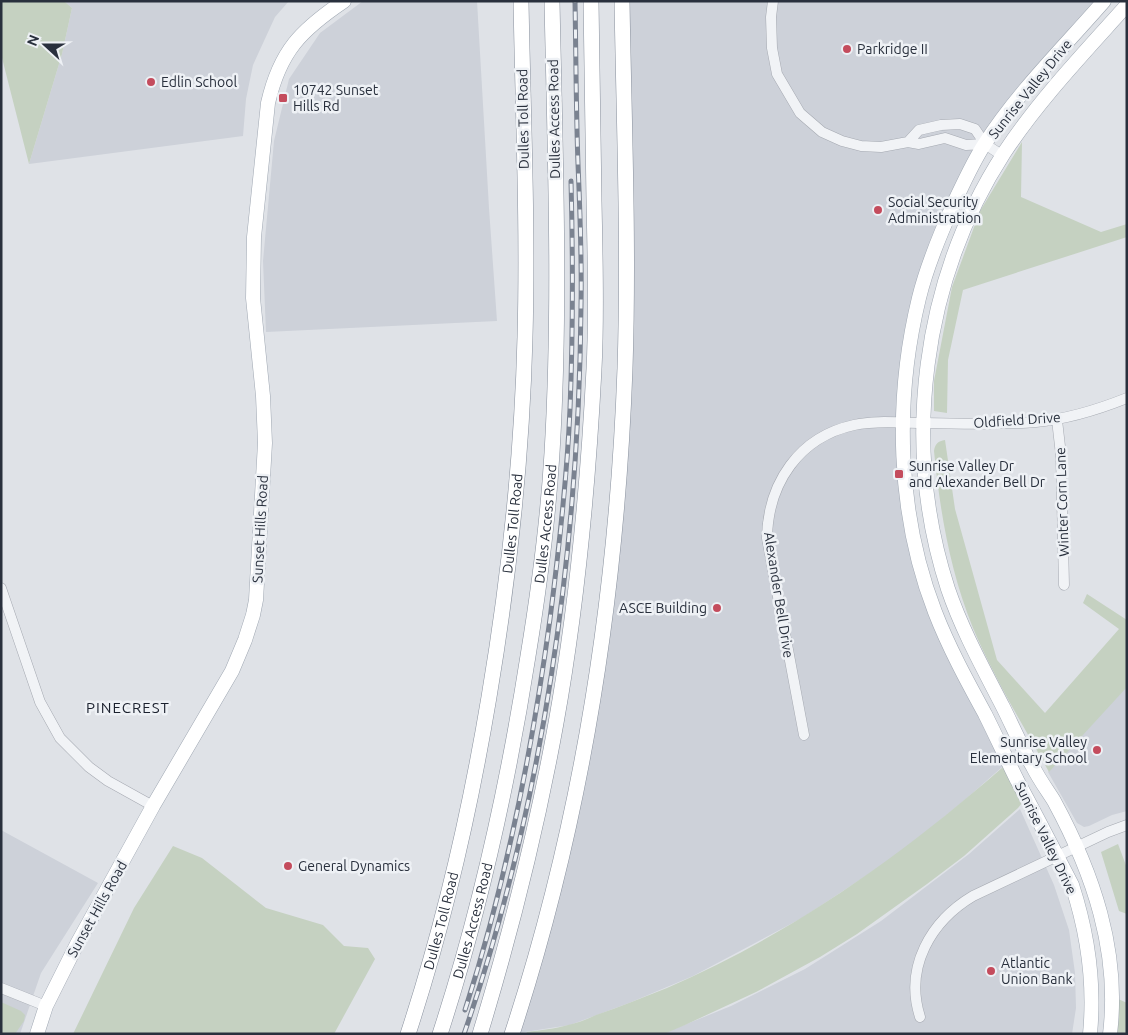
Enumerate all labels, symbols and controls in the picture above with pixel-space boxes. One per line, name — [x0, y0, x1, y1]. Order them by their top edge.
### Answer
north arrow — [20, 20, 70, 70]
text: N — [24, 33, 42, 48]
street label: Sunrise Valley Drive — [985, 36, 1075, 142]
place label: Parkridge II — [857, 41, 928, 57]
marker: Parkridge II — [841, 43, 853, 55]
street label: Dulles Access Road — [545, 59, 563, 179]
street label: Dulles Toll Road — [514, 69, 532, 169]
place label: Edlin School — [161, 74, 237, 90]
marker: Edlin School — [145, 76, 157, 88]
place label: 10742 Sunset Hills Rd — [293, 82, 379, 114]
marker: 10742 Sunset Hills Rd — [277, 92, 289, 104]
place label: Social Security Administration — [888, 194, 981, 226]
marker: Social Security Administration — [872, 204, 884, 216]
street label: Oldfield Drive — [973, 409, 1061, 431]
street label: Winter Corn Lane — [1052, 447, 1072, 557]
place label: Sunrise Valley Dr and Alexander Bell Dr — [909, 458, 1046, 490]
street label: Dulles Access Road — [531, 464, 559, 584]
marker: Sunrise Valley Dr and Alexander Bell Dr — [893, 468, 905, 480]
street label: Dulles Toll Road — [499, 473, 525, 574]
street label: Sunset Hills Road — [249, 475, 271, 583]
street label: Alexander Bell Drive — [761, 531, 797, 659]
place label: ASCE Building — [619, 600, 707, 616]
marker: ASCE Building — [711, 602, 723, 614]
district label: PINECREST — [86, 699, 170, 716]
place label: Sunrise Valley Elementary School — [970, 734, 1087, 766]
marker: Sunrise Valley Elementary School — [1091, 744, 1103, 756]
street label: Sunrise Valley Drive — [1012, 779, 1080, 897]
street label: Sunset Hills Road — [64, 858, 130, 960]
place label: General Dynamics — [298, 858, 410, 874]
marker: General Dynamics — [282, 860, 294, 872]
street label: Dulles Access Road — [450, 861, 496, 981]
street label: Dulles Toll Road — [420, 870, 461, 971]
place label: Atlantic Union Bank — [1001, 955, 1073, 987]
marker: Atlantic Union Bank — [985, 965, 997, 977]

